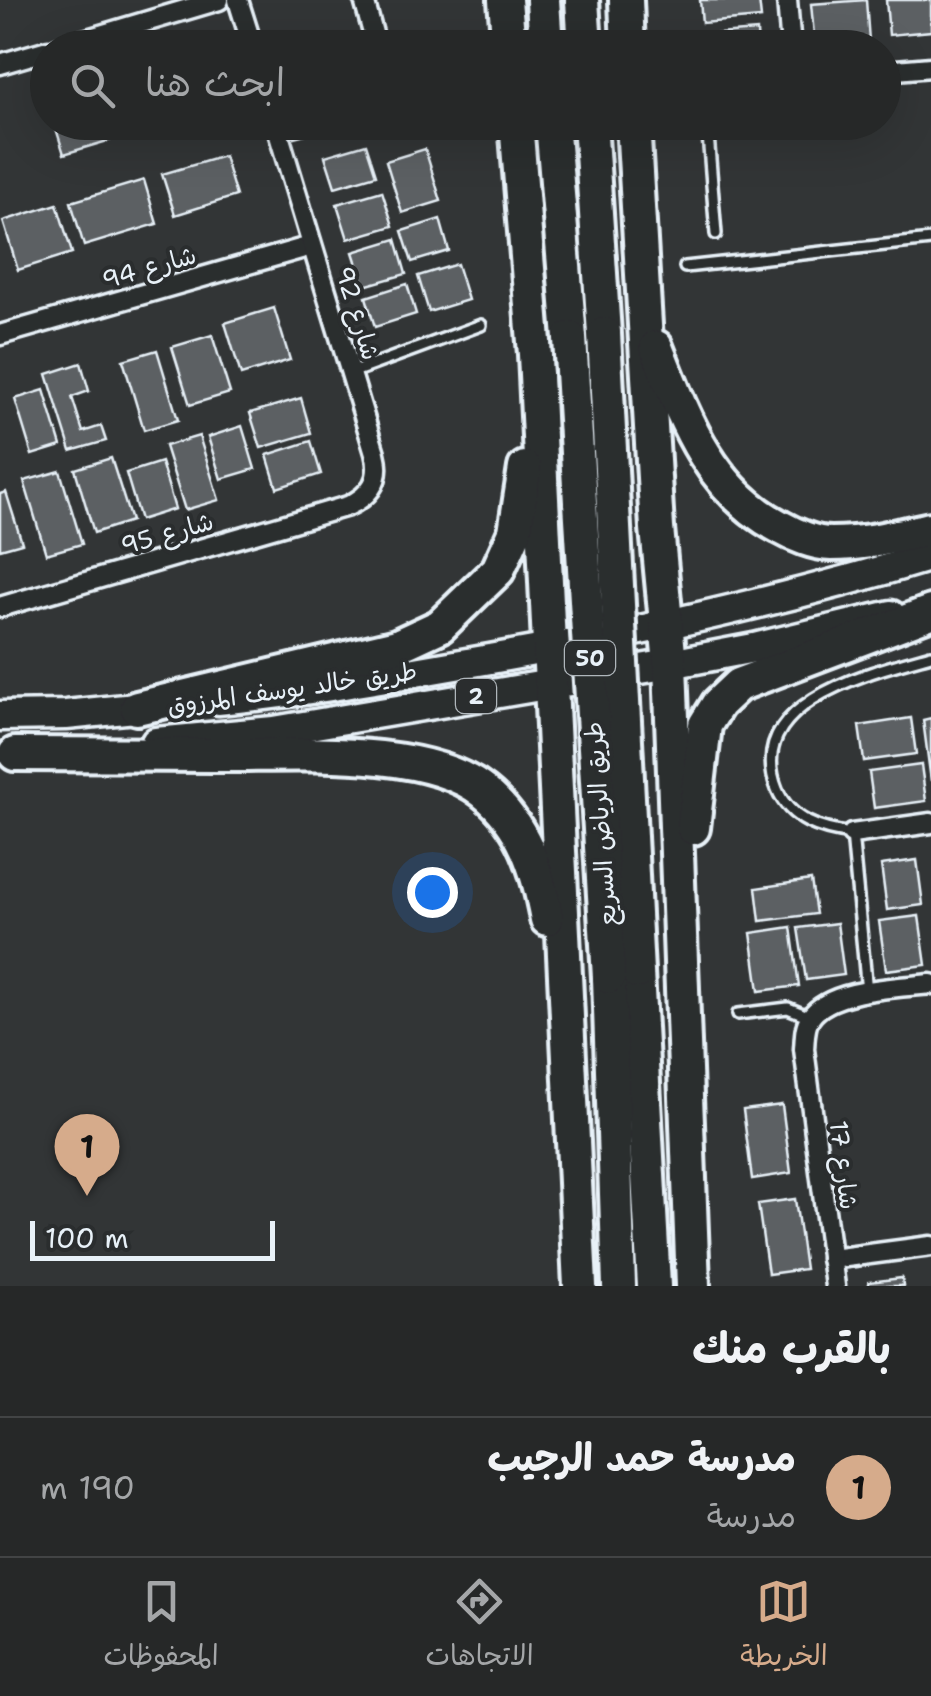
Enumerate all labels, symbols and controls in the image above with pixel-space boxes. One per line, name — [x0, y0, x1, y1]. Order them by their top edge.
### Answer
search box — [30, 30, 901, 140]
text: ابحث هنا — [145, 57, 285, 108]
icon: search — [65, 58, 120, 113]
street label: شارع 94 — [98, 237, 200, 298]
street label: شارع 92 — [327, 262, 388, 364]
street label: شارع 95 — [117, 504, 218, 563]
road number: 50 — [565, 641, 615, 675]
street label: طريق خالد يوسف المرزوق — [165, 654, 419, 722]
road number: 2 — [456, 679, 496, 713]
street label: طريق الرياض السريع — [576, 720, 625, 928]
your location — [407, 867, 458, 918]
pin: 1 — [54, 1114, 120, 1196]
street label: شارع 17 — [821, 1119, 866, 1212]
scale bar — [30, 1216, 275, 1260]
text: 100 m — [45, 1219, 129, 1257]
text: بالقرب منك — [692, 1320, 891, 1376]
text: مدرسة حمد الرجيب — [488, 1432, 796, 1483]
text: 190 m — [40, 1466, 135, 1509]
text: 1 — [851, 1466, 866, 1509]
text: مدرسة — [707, 1494, 796, 1537]
tab: المحفوظات — [103, 1574, 219, 1680]
tab: الاتجاهات — [425, 1574, 534, 1680]
tab: الخريطة — [740, 1574, 828, 1680]

